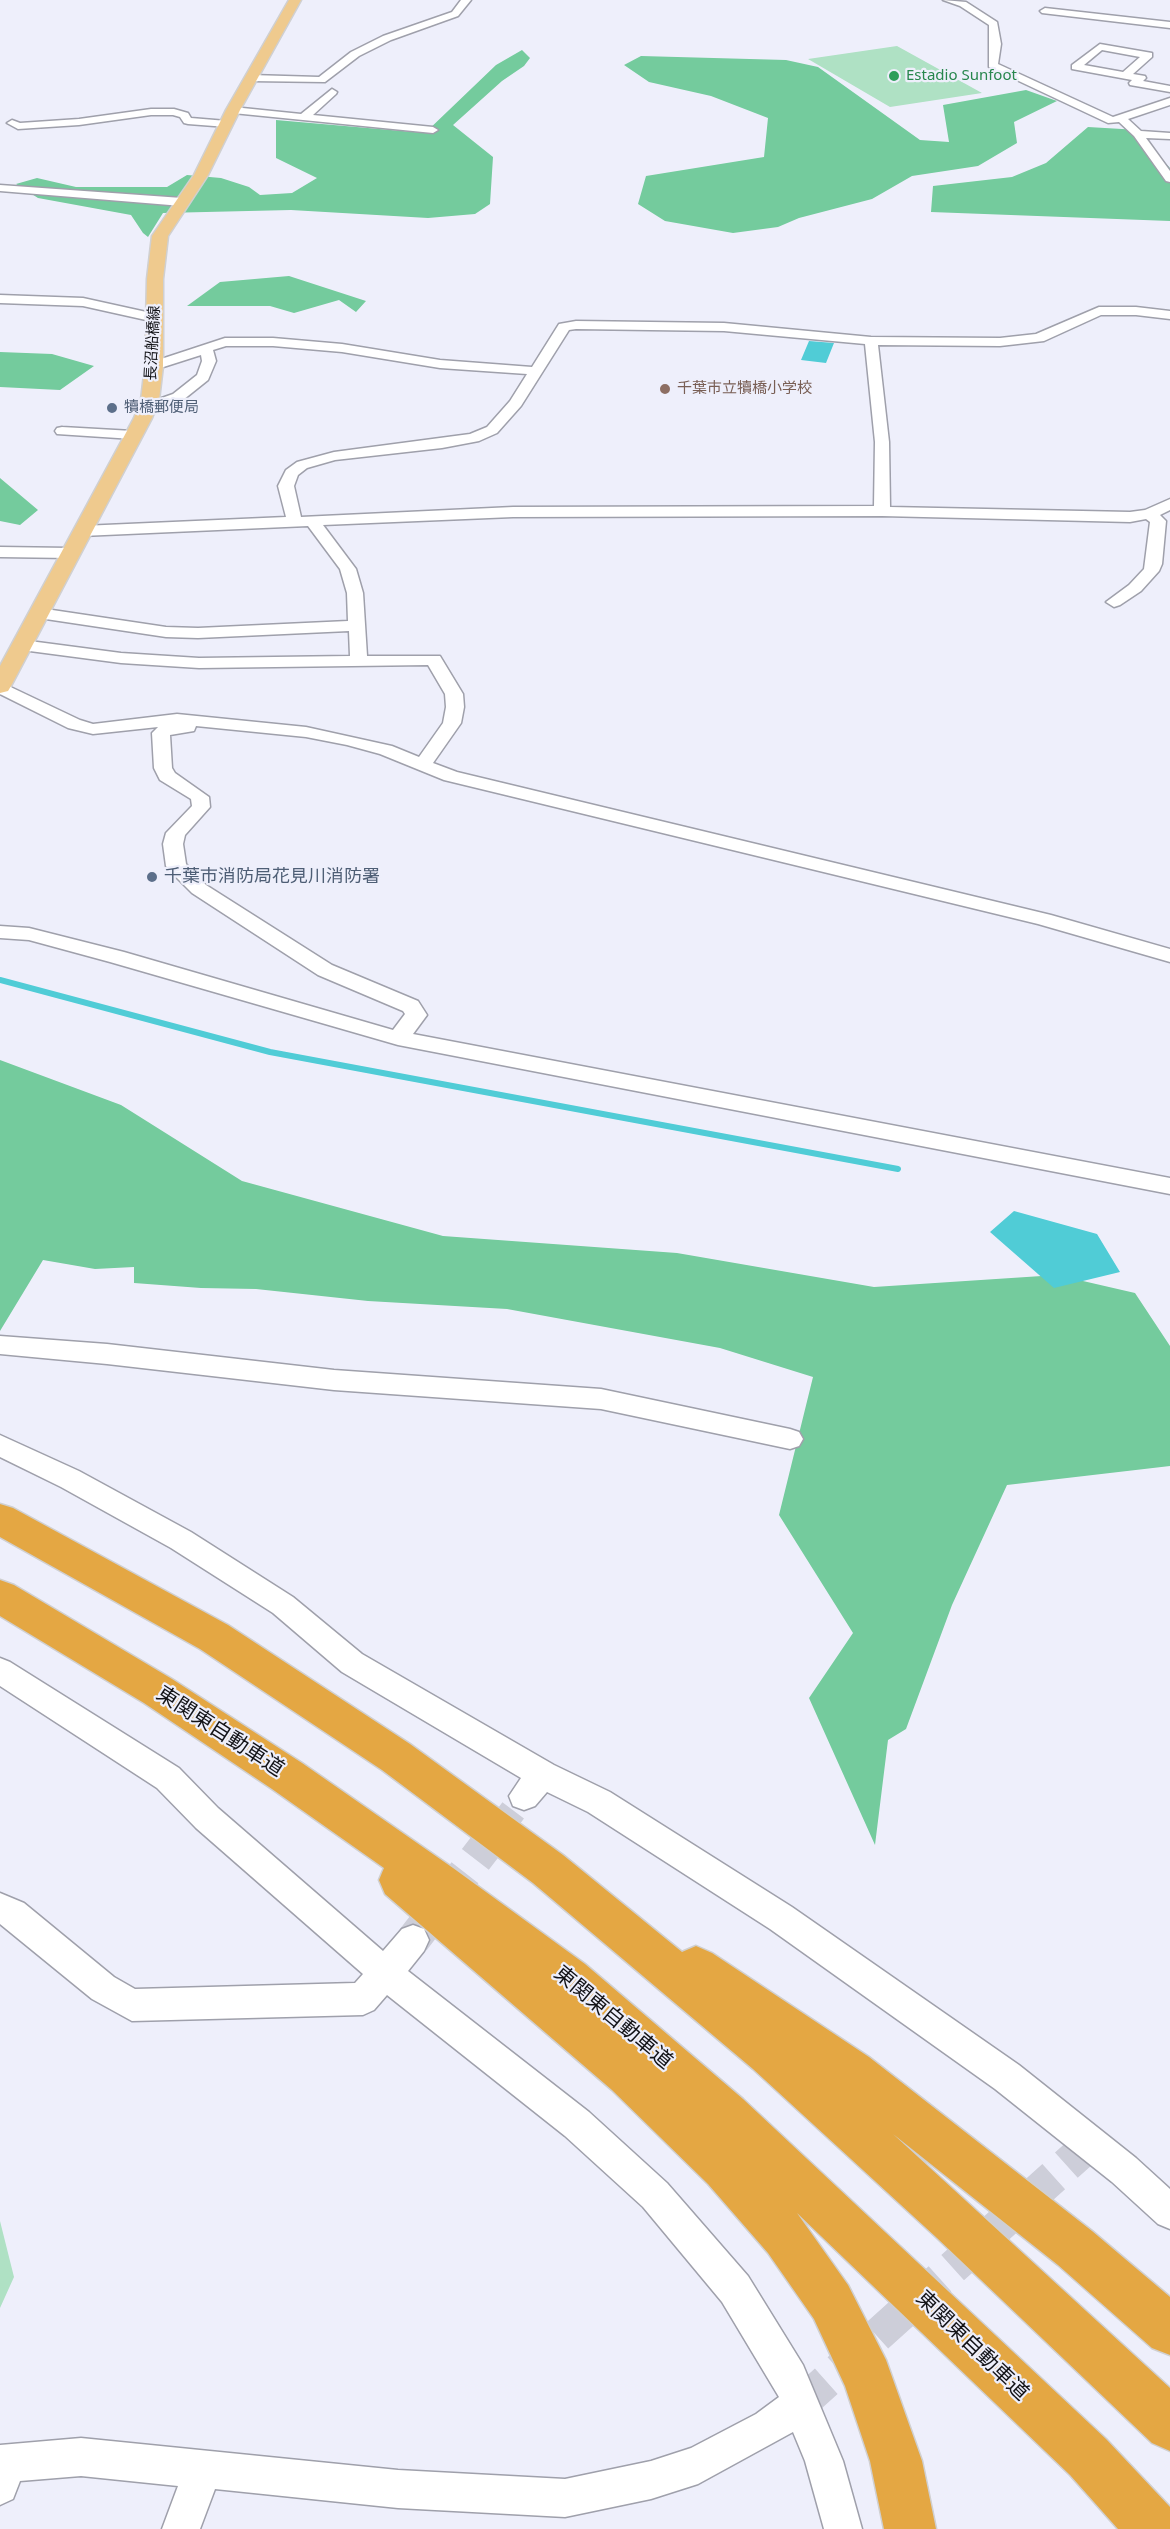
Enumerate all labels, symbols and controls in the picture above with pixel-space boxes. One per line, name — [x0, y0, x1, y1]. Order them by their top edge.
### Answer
place label: Estadio Sunfoot — [906, 67, 1017, 85]
marker: Estadio Sunfoot — [887, 69, 901, 83]
street label: 長沼船橋線 — [142, 305, 164, 381]
place label: 千葉市立犢橋小学校 — [677, 380, 812, 398]
marker: 千葉市立犢橋小学校 — [658, 382, 672, 396]
place label: 犢橋郵便局 — [124, 399, 199, 417]
marker: 犢橋郵便局 — [105, 401, 119, 415]
place label: 千葉市消防局花見川消防署 — [164, 866, 380, 888]
marker: 千葉市消防局花見川消防署 — [145, 870, 159, 884]
street label: 東関東自動車道 — [151, 1681, 289, 1783]
street label: 東関東自動車道 — [549, 1961, 677, 2075]
street label: 東関東自動車道 — [910, 2286, 1034, 2406]

